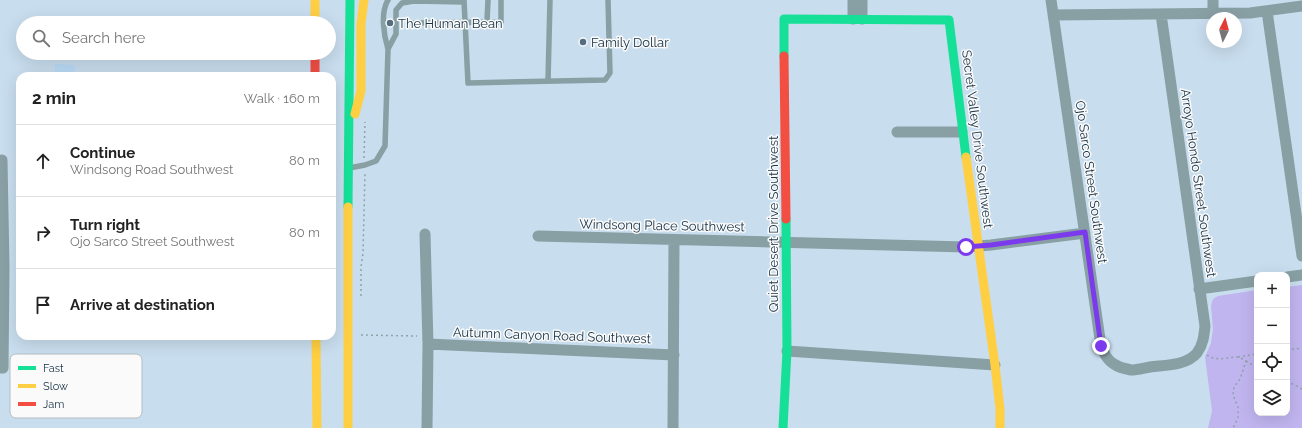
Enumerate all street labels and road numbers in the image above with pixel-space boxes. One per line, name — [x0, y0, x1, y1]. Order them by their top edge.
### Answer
street label: Secret Valley Drive Southwest — [959, 49, 996, 230]
street label: Arroyo Hondo Street Southwest — [1178, 88, 1219, 279]
street label: Ojo Sarco Street Southwest — [1073, 100, 1110, 265]
street label: Quiet Desert Drive Southwest — [766, 135, 781, 312]
street label: Windsong Place Southwest — [579, 217, 745, 234]
street label: Autumn Canyon Road Southwest — [453, 325, 652, 346]

